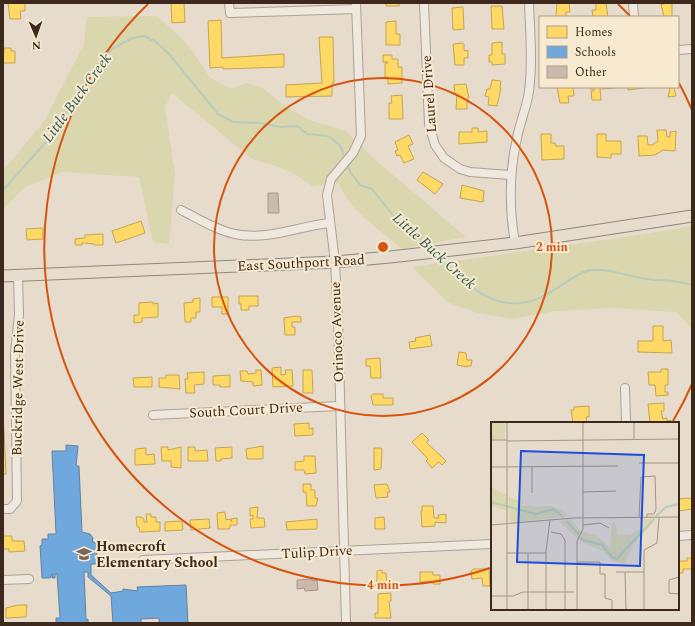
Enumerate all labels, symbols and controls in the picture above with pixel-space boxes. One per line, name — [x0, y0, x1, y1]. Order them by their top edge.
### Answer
north arrow — [16, 16, 56, 56]
legend — [539, 16, 679, 88]
text: Homes — [575, 23, 613, 42]
text: N — [32, 37, 41, 54]
text: Schools — [575, 43, 616, 62]
water label: Little Buck Creek — [37, 48, 117, 148]
street label: Laurel Drive — [416, 54, 442, 134]
text: Other — [575, 63, 607, 82]
water label: Little Buck Creek — [387, 207, 481, 295]
text: 2 min — [536, 238, 569, 257]
centre of rings — [376, 240, 390, 254]
street label: East Southport Road — [237, 249, 365, 277]
street label: Orinoco Avenue — [325, 281, 349, 383]
street label: Buckridge West Drive — [6, 320, 30, 456]
street label: South Court Drive — [189, 397, 303, 423]
inset map — [491, 422, 679, 610]
place label: Homecroft Elementary School — [96, 536, 218, 573]
street label: Tulip Drive — [281, 540, 353, 564]
school or university icon: Homecroft Elementary School — [75, 545, 93, 563]
text: 4 min — [367, 576, 400, 595]

